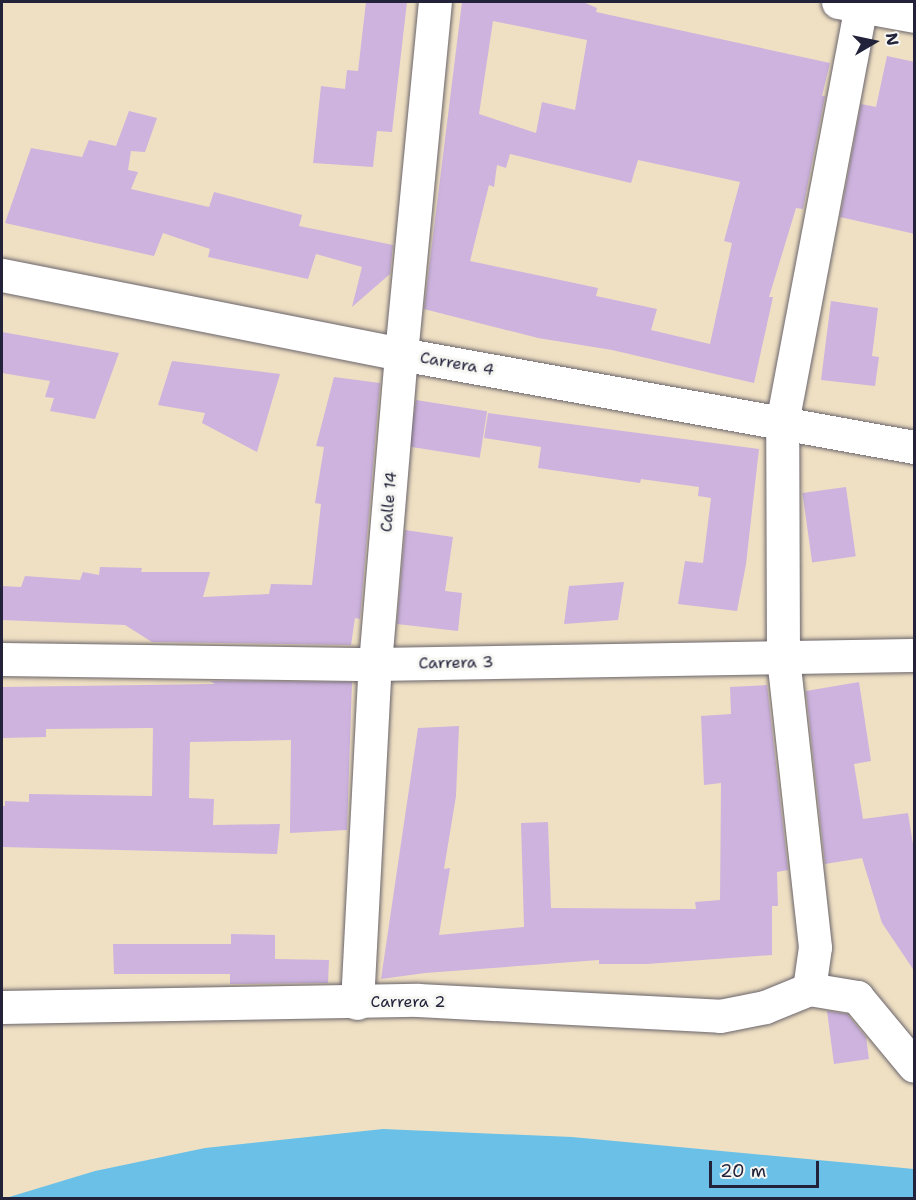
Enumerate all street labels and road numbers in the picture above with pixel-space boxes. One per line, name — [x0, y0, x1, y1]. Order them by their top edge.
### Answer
street label: Carrera 4 — [418, 348, 496, 380]
street label: Calle 14 — [377, 471, 401, 533]
street label: Carrera 3 — [418, 653, 494, 673]
street label: Carrera 2 — [371, 992, 445, 1012]

